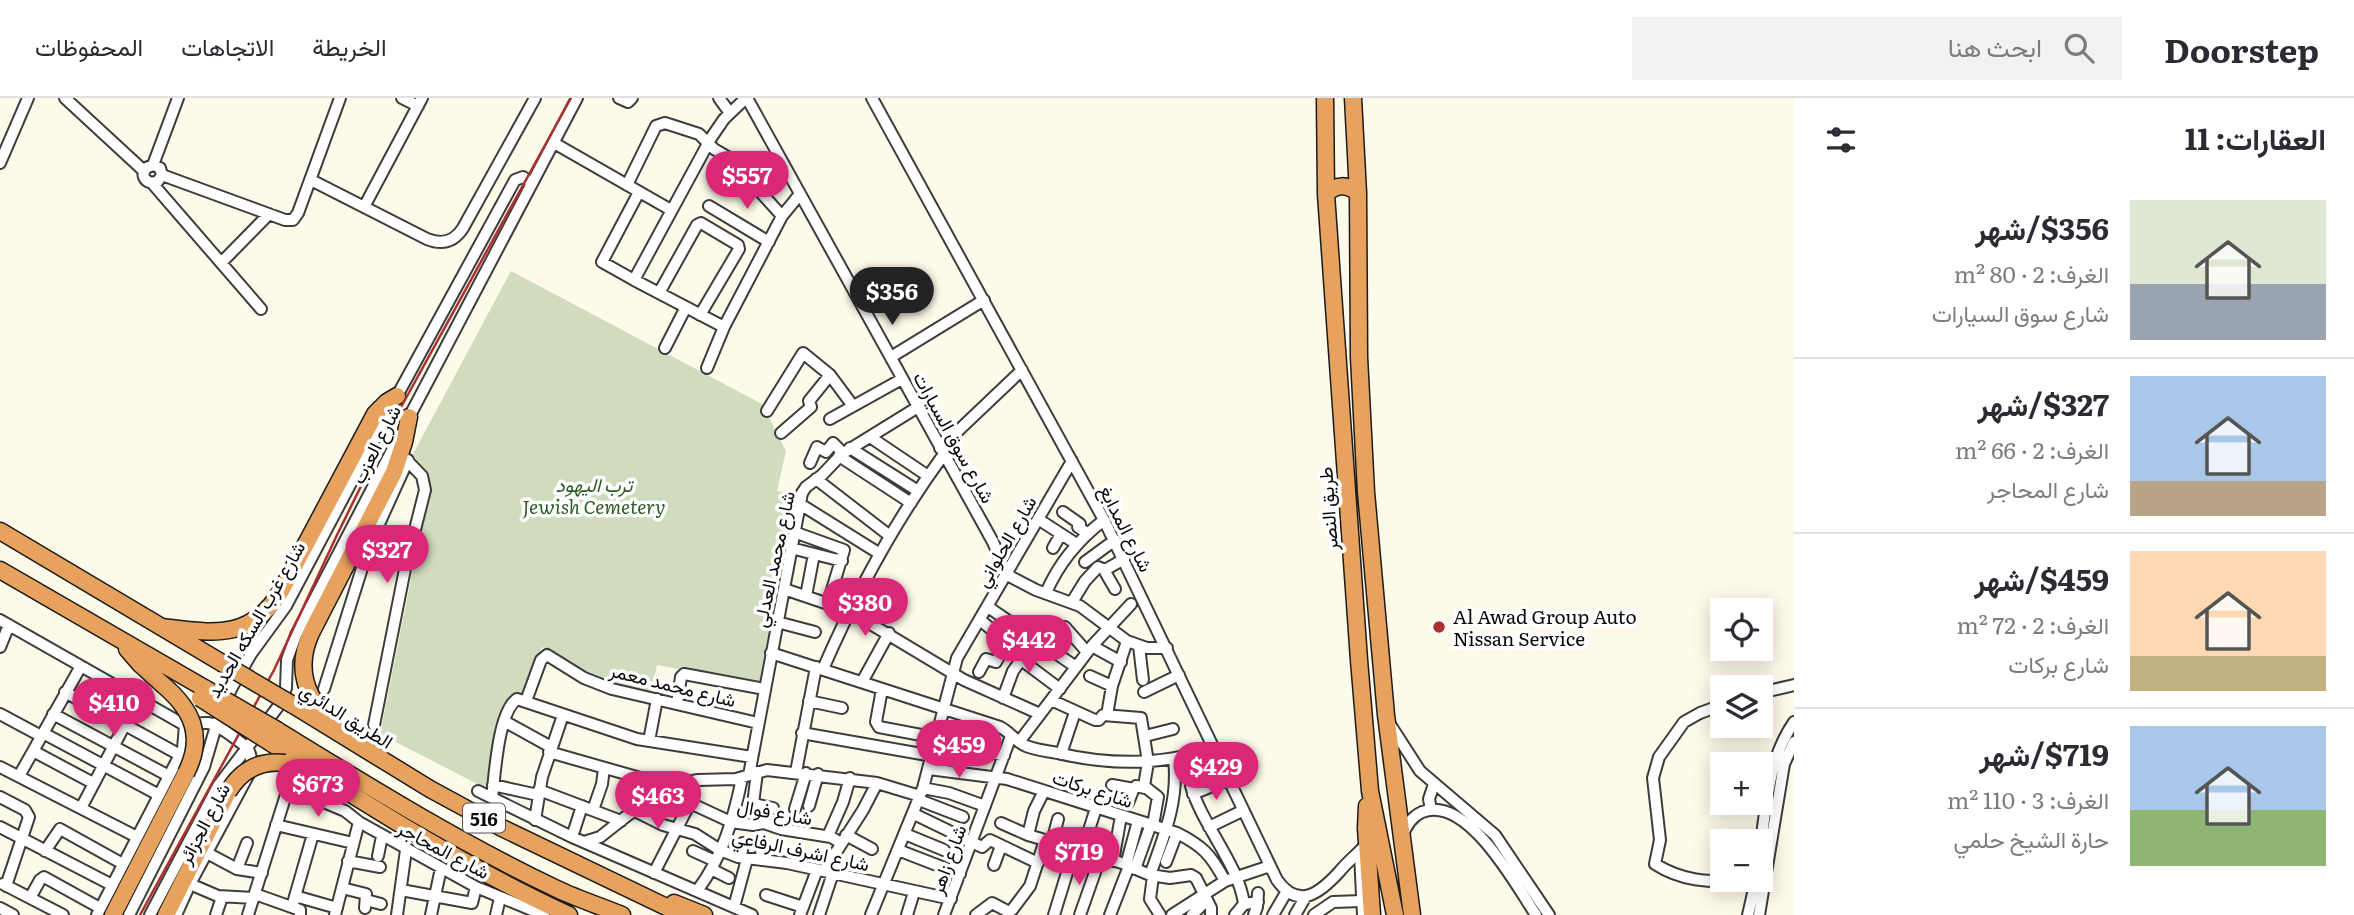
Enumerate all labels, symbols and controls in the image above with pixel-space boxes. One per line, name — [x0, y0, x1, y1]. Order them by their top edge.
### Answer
search box — [1632, 17, 2122, 80]
text: Doorstep — [2164, 24, 2319, 73]
text: ابحث هنا — [1948, 26, 2042, 65]
text: المحفوظات — [35, 28, 143, 63]
text: الاتجاهات — [181, 28, 274, 63]
text: الخريطة — [312, 28, 387, 63]
icon: search — [2060, 29, 2098, 67]
text: العقارات: 11 — [2185, 115, 2326, 159]
icon: filters — [1822, 121, 1860, 159]
pin: $557 — [706, 152, 788, 211]
text: $557 — [722, 157, 772, 191]
text: $356/شهر — [1975, 205, 2109, 249]
icon: home — [2186, 228, 2270, 312]
text: الغرف: 2 · 80 m² — [1954, 256, 2109, 290]
pin: $356 — [851, 268, 933, 327]
text: $356 — [866, 273, 918, 307]
text: شارع سوق السيارات — [1932, 295, 2109, 329]
street label: شارع سوق السيارات — [907, 366, 1003, 508]
text: $327/شهر — [1977, 381, 2109, 425]
street label: شارع العزب — [343, 400, 407, 488]
icon: home — [2186, 404, 2270, 488]
text: الغرف: 2 · 66 m² — [1955, 432, 2109, 466]
street label: طريق النصر — [1310, 466, 1344, 553]
park label: ترب اليهود Jewish Cemetery — [523, 470, 665, 520]
text: شارع المحاجر — [1987, 471, 2109, 505]
street label: شارع المدابغ — [1092, 480, 1161, 577]
street label: شارع محمد العدلي — [745, 488, 804, 630]
street label: شارع الحلواني — [968, 490, 1045, 593]
pin: $327 — [346, 526, 428, 585]
text: $327 — [362, 531, 412, 565]
street label: شارع غرب السكه الحديد — [199, 536, 311, 702]
text: $459/شهر — [1974, 556, 2109, 600]
pin: $380 — [824, 578, 906, 638]
icon: home — [2186, 579, 2270, 663]
text: $380 — [838, 584, 892, 618]
map controls — [1710, 598, 1773, 892]
button: locate — [1710, 598, 1773, 661]
place label: Al Awad Group Auto Nissan Service — [1453, 602, 1637, 652]
text: الغرف: 2 · 72 m² — [1956, 607, 2109, 641]
pin: $442 — [988, 616, 1070, 675]
marker: Al Awad Group Auto Nissan Service — [1431, 619, 1447, 635]
text: $442 — [1002, 621, 1056, 655]
text: شارع بركات — [2008, 646, 2109, 680]
street label: شارع محمد معمر — [606, 655, 739, 713]
street label: الطريق الدائري — [293, 675, 399, 757]
button: layers — [1710, 675, 1773, 738]
pin: $410 — [73, 678, 155, 738]
text: $410 — [88, 684, 140, 718]
pin: $459 — [918, 720, 1000, 780]
text: $459 — [932, 726, 986, 760]
text: $719/شهر — [1979, 731, 2109, 775]
pin: $429 — [1175, 742, 1257, 802]
text: $429 — [1189, 748, 1243, 782]
button: + — [1710, 752, 1773, 815]
icon: home — [2186, 754, 2270, 838]
pin: $673 — [277, 760, 359, 819]
street label: شارع بركات — [1049, 762, 1137, 814]
text: $673 — [292, 765, 344, 799]
pin: $463 — [617, 772, 699, 831]
street label: شارع الجزائر — [169, 777, 236, 870]
text: $463 — [631, 777, 685, 811]
text: الغرف: 3 · 110 m² — [1947, 782, 2109, 816]
street label: شارع فوال — [735, 791, 815, 831]
road number: 516 — [463, 804, 505, 832]
street label: شارع المحاجر — [392, 813, 495, 885]
street label: شارع زاهر — [921, 820, 973, 899]
street label: شارع اشرف الرفاعي — [729, 821, 872, 880]
text: حارة الشيخ حلمي — [1954, 821, 2109, 855]
pin: $719 — [1038, 828, 1120, 887]
button: − — [1710, 829, 1773, 892]
text: $719 — [1054, 833, 1104, 867]

